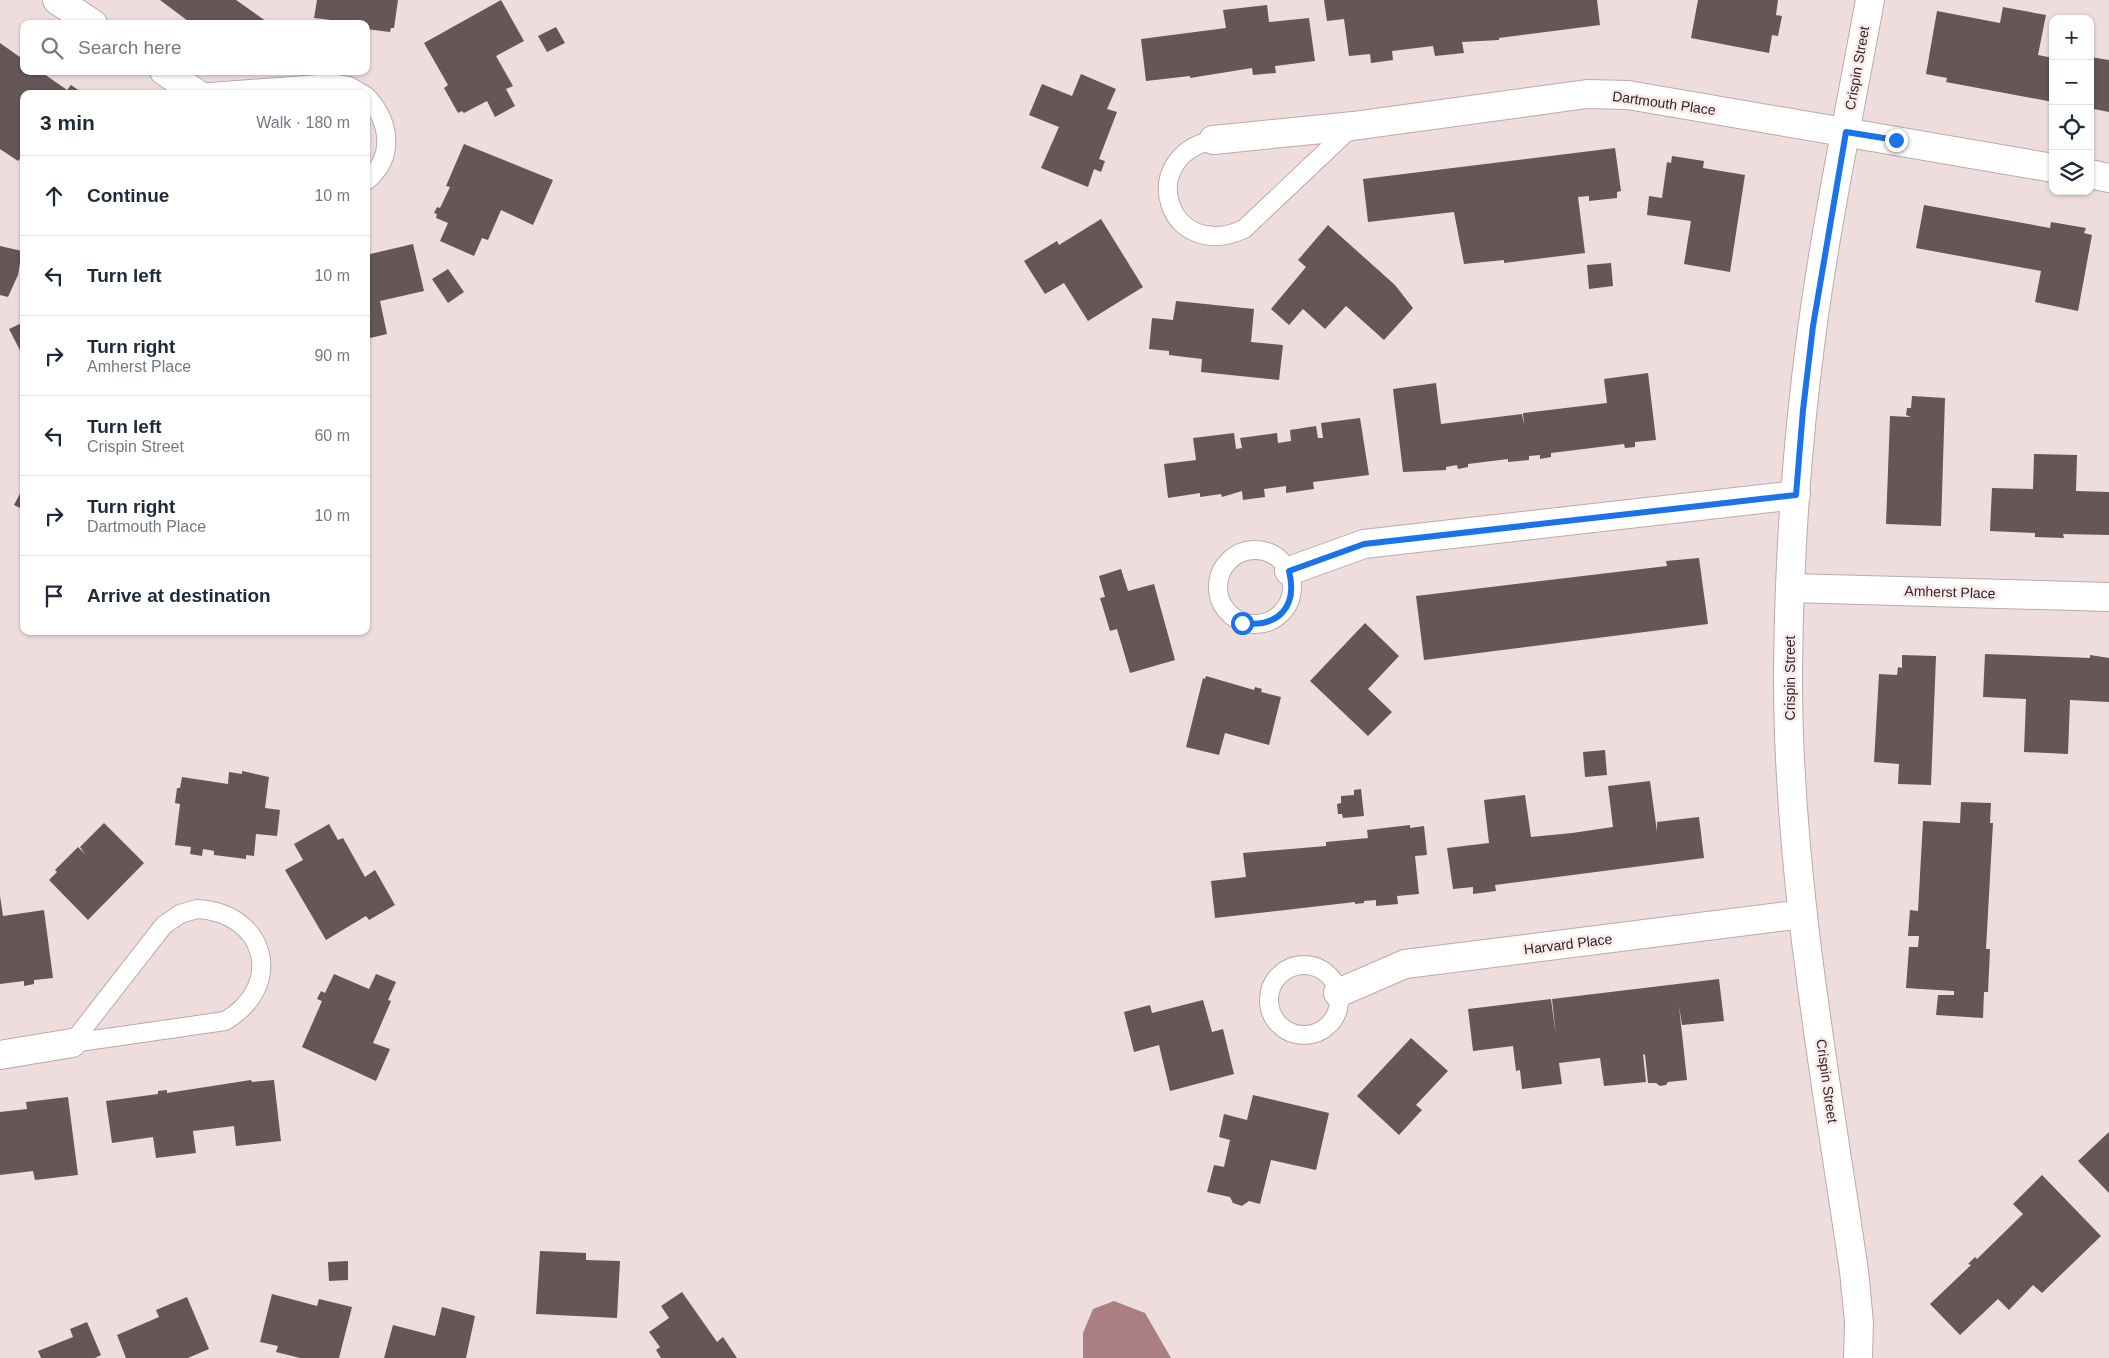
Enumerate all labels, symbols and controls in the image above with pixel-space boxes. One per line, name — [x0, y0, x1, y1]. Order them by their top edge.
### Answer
map controls — [2049, 15, 2094, 195]
button: + — [2049, 15, 2094, 60]
search box — [20, 20, 370, 75]
street label: Crispin Street — [1842, 25, 1872, 111]
icon: search — [38, 34, 66, 62]
text: Search here — [78, 37, 182, 58]
button: − — [2049, 60, 2094, 105]
street label: Dartmouth Place — [1611, 88, 1717, 118]
button: locate — [2049, 105, 2094, 150]
text: 3 min — [40, 111, 95, 134]
text: Walk · 180 m — [256, 114, 350, 131]
route end — [1885, 129, 1908, 152]
button: layers — [2049, 150, 2094, 195]
icon: ahead — [40, 182, 68, 210]
text: Continue — [87, 185, 169, 206]
text: 10 m — [314, 187, 350, 204]
icon: left — [40, 262, 68, 290]
text: Turn left — [87, 265, 162, 286]
text: 10 m — [314, 267, 350, 284]
text: Turn right — [87, 336, 175, 357]
icon: right — [40, 342, 68, 370]
text: 90 m — [314, 347, 350, 364]
text: Amherst Place — [87, 358, 191, 375]
text: Turn left — [87, 416, 162, 437]
icon: left — [40, 422, 68, 450]
text: 60 m — [314, 427, 350, 444]
text: Crispin Street — [87, 438, 184, 455]
text: Turn right — [87, 496, 175, 517]
icon: right — [40, 502, 68, 530]
text: 10 m — [314, 507, 350, 524]
text: Dartmouth Place — [87, 518, 206, 535]
icon: arrive — [40, 582, 68, 610]
street label: Amherst Place — [1904, 582, 1996, 602]
text: Arrive at destination — [87, 585, 271, 606]
route start — [1231, 612, 1254, 635]
street label: Crispin Street — [1782, 635, 1798, 720]
street label: Harvard Place — [1523, 931, 1613, 957]
street label: Crispin Street — [1813, 1038, 1841, 1124]

